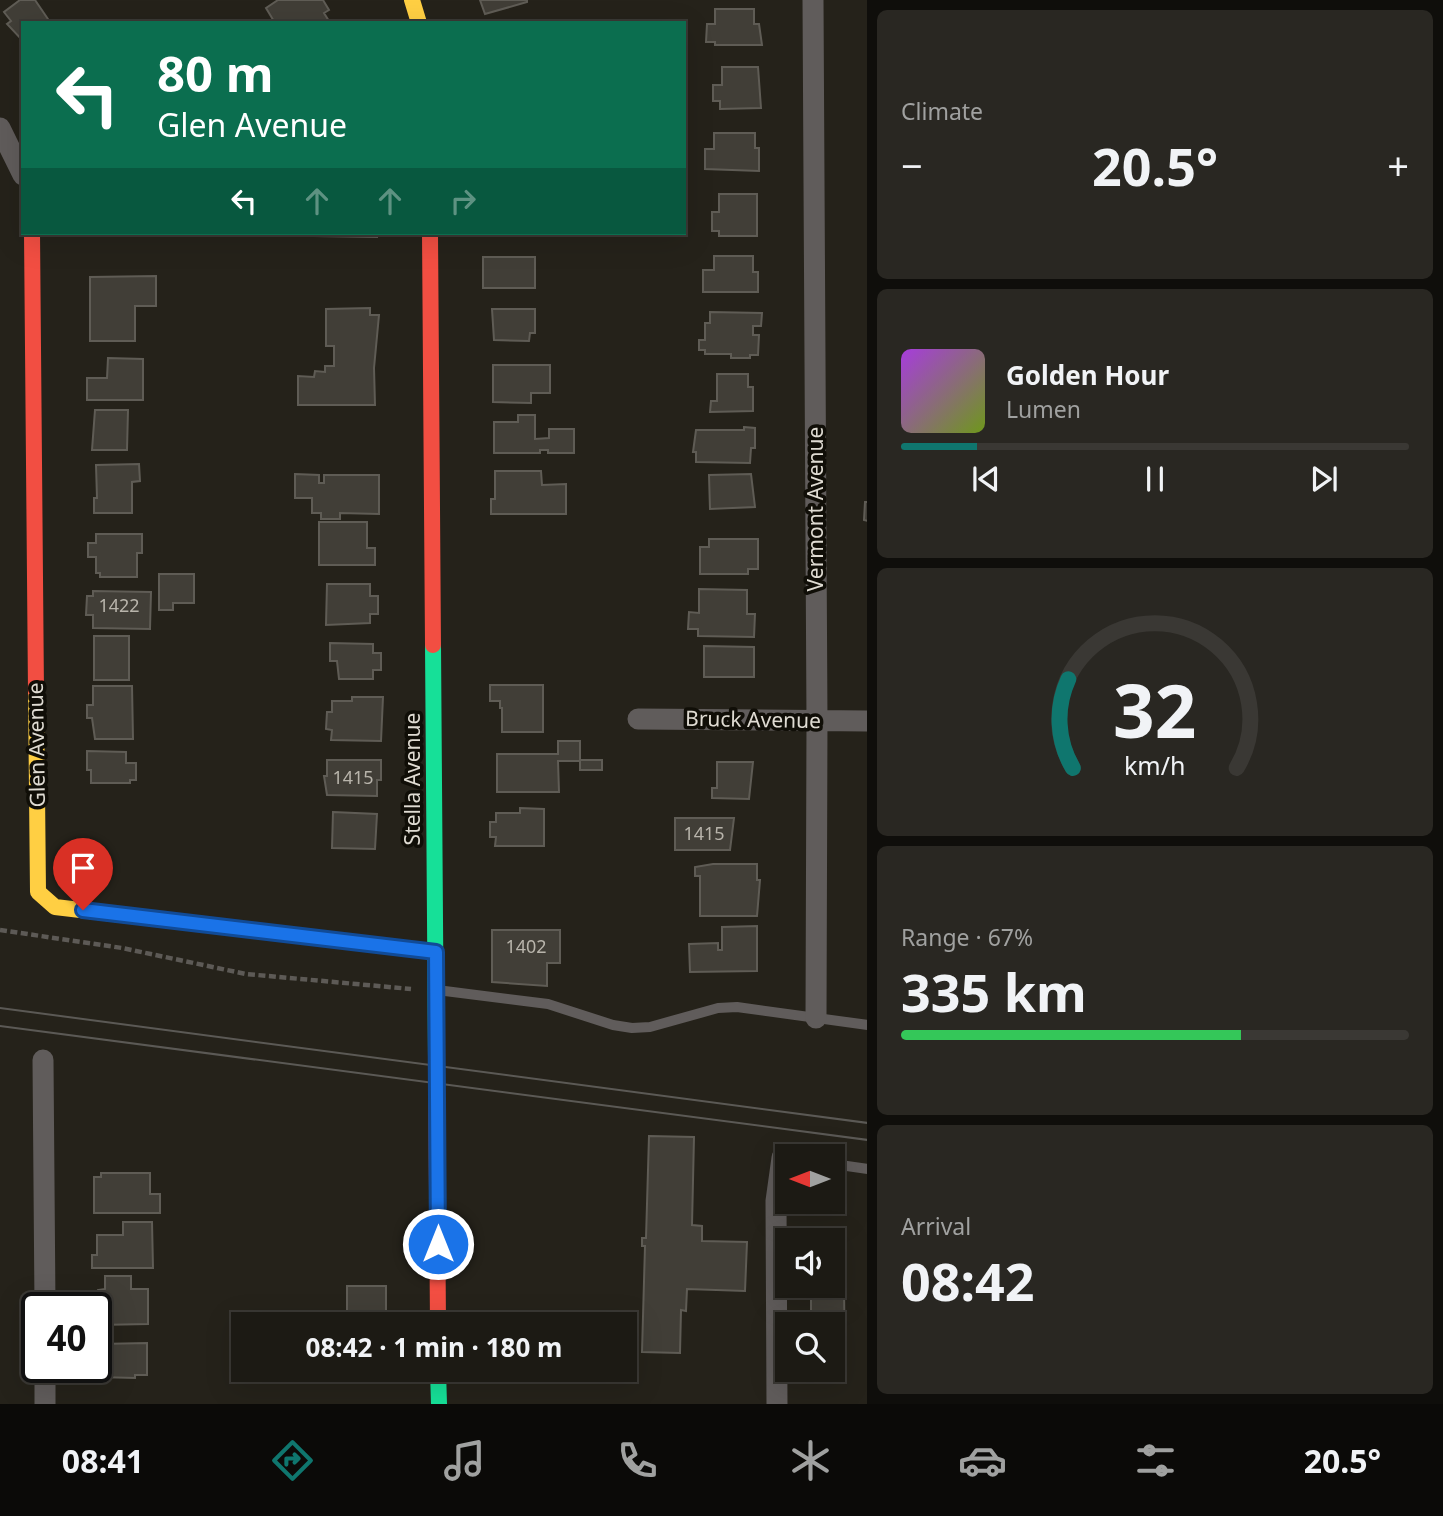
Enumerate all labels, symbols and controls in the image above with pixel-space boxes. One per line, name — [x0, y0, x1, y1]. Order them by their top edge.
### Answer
text: 80 m — [157, 40, 274, 106]
icon: left — [42, 49, 133, 140]
text: Climate — [901, 95, 983, 127]
text: Glen Avenue — [157, 103, 347, 146]
text: 20.5° — [1092, 130, 1218, 201]
text: − — [901, 139, 923, 191]
text: + — [1387, 139, 1409, 191]
icon: left — [225, 182, 263, 220]
icon: ahead — [298, 182, 336, 220]
icon: ahead — [371, 182, 409, 220]
icon: right — [444, 182, 482, 220]
text: Golden Hour — [1006, 357, 1169, 393]
text: Lumen — [1006, 393, 1081, 425]
street label: Vermont Avenue — [801, 427, 829, 591]
icon: previous — [967, 460, 1005, 498]
icon: pause — [1136, 460, 1174, 498]
icon: next — [1305, 460, 1343, 498]
house number: 1422 — [98, 593, 140, 617]
text: 32 — [1113, 660, 1197, 759]
street label: Glen Avenue — [21, 682, 51, 808]
street label: Bruck Avenue — [685, 704, 821, 734]
street label: Stella Avenue — [398, 713, 426, 845]
text: km/h — [1124, 748, 1186, 782]
house number: 1415 — [332, 765, 374, 789]
house number: 1415 — [683, 821, 725, 845]
pin — [53, 838, 113, 910]
icon: arrive — [64, 849, 102, 887]
text: Range · 67% — [901, 921, 1033, 953]
house number: 1402 — [505, 934, 547, 958]
text: 335 km — [901, 956, 1087, 1027]
north arrow — [775, 1144, 845, 1214]
map controls — [775, 1144, 845, 1382]
position arrow — [401, 1207, 475, 1281]
text: Arrival — [901, 1210, 971, 1242]
button: sound — [775, 1228, 845, 1298]
text: 08:42 — [901, 1245, 1035, 1316]
speed limit sign: 40 — [21, 1292, 112, 1383]
button: search — [775, 1312, 845, 1382]
text: 08:42 · 1 min · 180 m — [306, 1329, 562, 1365]
icon: directions — [268, 1436, 317, 1485]
icon: music — [440, 1436, 489, 1485]
icon: phone — [613, 1436, 662, 1485]
icon: climate — [786, 1436, 835, 1485]
icon: car — [958, 1436, 1007, 1485]
icon: filters — [1131, 1436, 1180, 1485]
text: 08:41 — [62, 1439, 144, 1482]
text: 20.5° — [1304, 1439, 1381, 1482]

